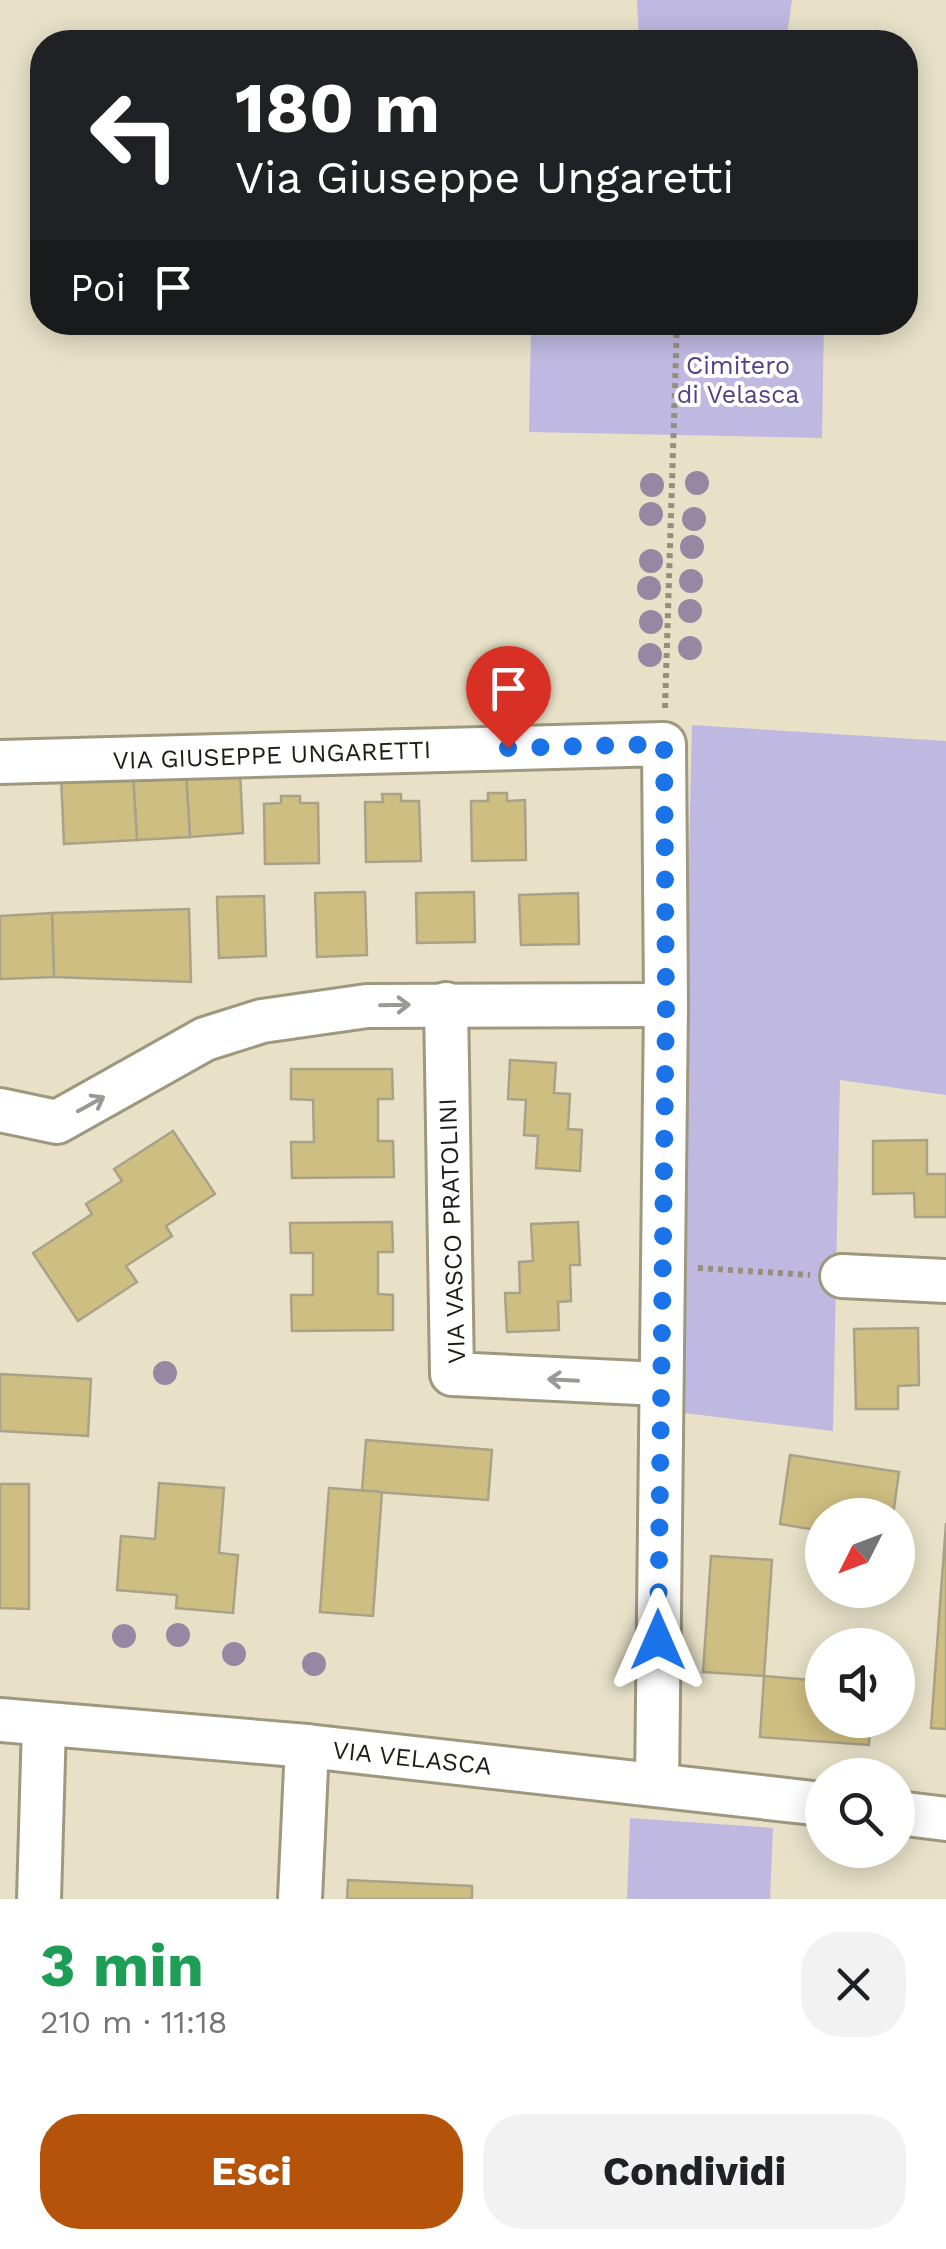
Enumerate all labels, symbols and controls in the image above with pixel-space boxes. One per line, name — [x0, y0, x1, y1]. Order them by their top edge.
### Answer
text: 180 m — [235, 67, 440, 149]
icon: left — [70, 70, 200, 200]
text: Via Giuseppe Ungaretti — [235, 151, 734, 204]
icon: arrive — [146, 260, 201, 315]
text: Poi — [70, 266, 126, 310]
park label: Cimitero di Velasca — [677, 351, 799, 409]
pin — [466, 646, 551, 749]
icon: arrive — [481, 661, 536, 716]
street label: VIA GIUSEPPE UNGARETTI — [112, 735, 432, 775]
one-way arrow — [378, 996, 411, 1014]
one-way arrow — [76, 1093, 106, 1113]
street label: VIA VASCO PRATOLINI — [433, 1098, 471, 1364]
one-way arrow — [547, 1370, 579, 1389]
north arrow — [805, 1498, 915, 1608]
map controls — [805, 1498, 915, 1868]
position arrow — [606, 1588, 710, 1692]
button: sound — [805, 1628, 915, 1738]
street label: VIA VELASCA — [331, 1735, 493, 1781]
button: search — [805, 1758, 915, 1868]
text: 3 min — [40, 1930, 204, 2001]
button: close — [801, 1932, 906, 2037]
text: 210 m · 11:18 — [40, 2003, 228, 2041]
button: Esci — [40, 2114, 463, 2229]
button: Condividi — [483, 2114, 906, 2229]

